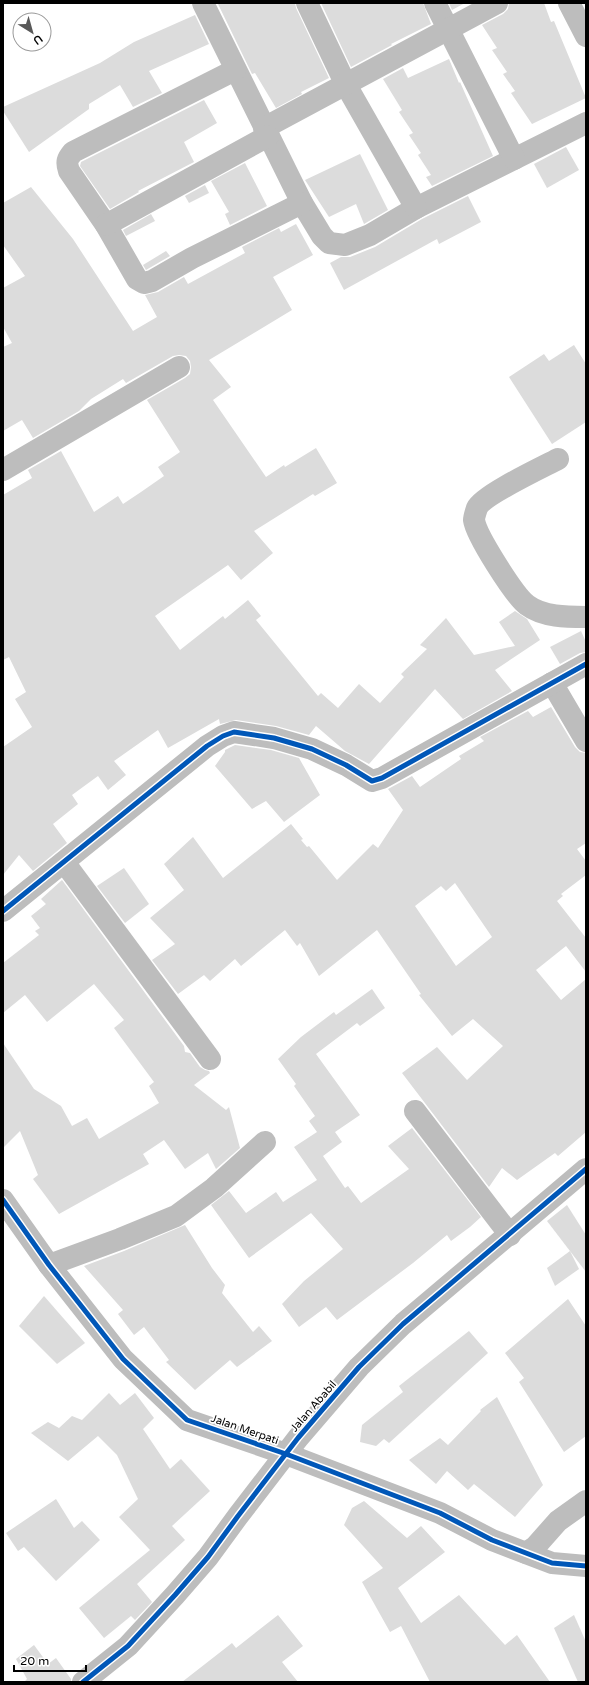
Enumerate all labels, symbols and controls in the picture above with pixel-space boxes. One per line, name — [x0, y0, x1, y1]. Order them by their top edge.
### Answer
north arrow — [12, 12, 52, 52]
text: U — [30, 32, 45, 47]
street label: Jalan Ababil — [288, 1378, 339, 1435]
street label: Jalan Merpati — [209, 1412, 280, 1447]
scale bar — [14, 1647, 86, 1673]
text: 20 m — [20, 1654, 49, 1668]

